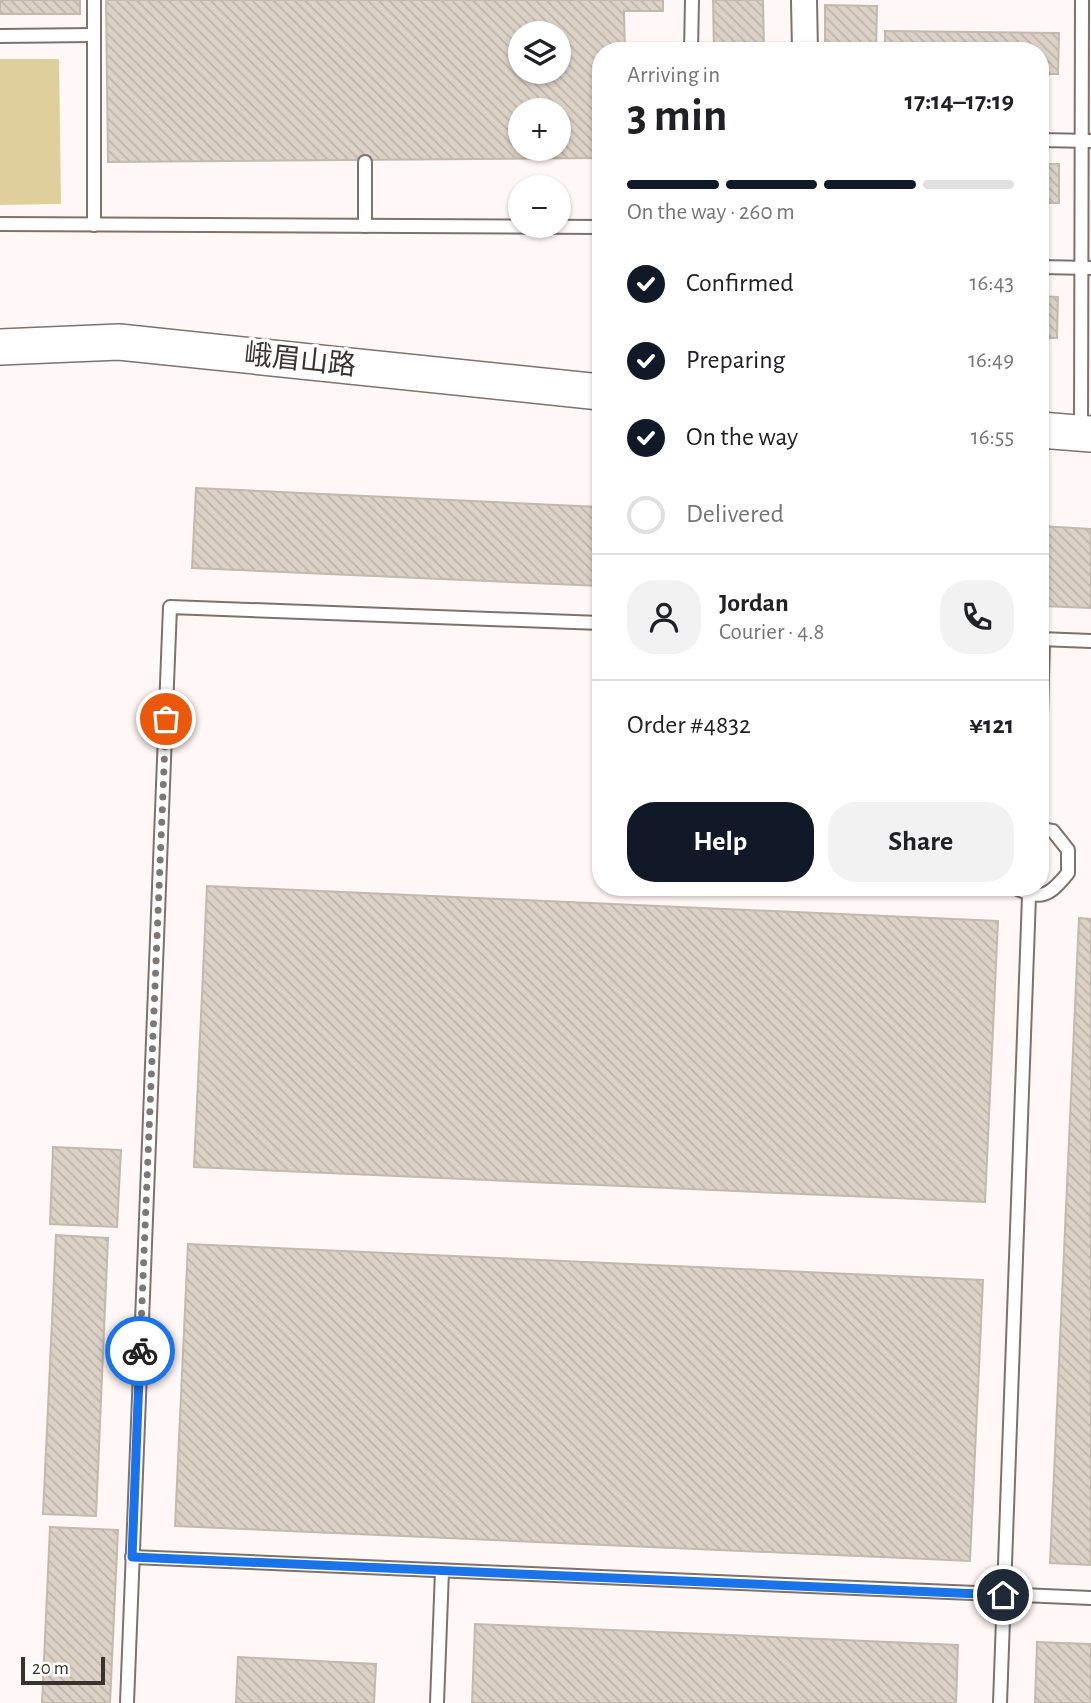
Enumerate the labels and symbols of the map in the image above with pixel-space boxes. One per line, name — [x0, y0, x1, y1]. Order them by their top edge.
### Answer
street label: 峨眉山路 — [243, 339, 357, 381]
pin — [136, 689, 196, 749]
courier — [105, 1316, 175, 1386]
pin — [973, 1565, 1033, 1625]
scale bar — [21, 1654, 105, 1686]

